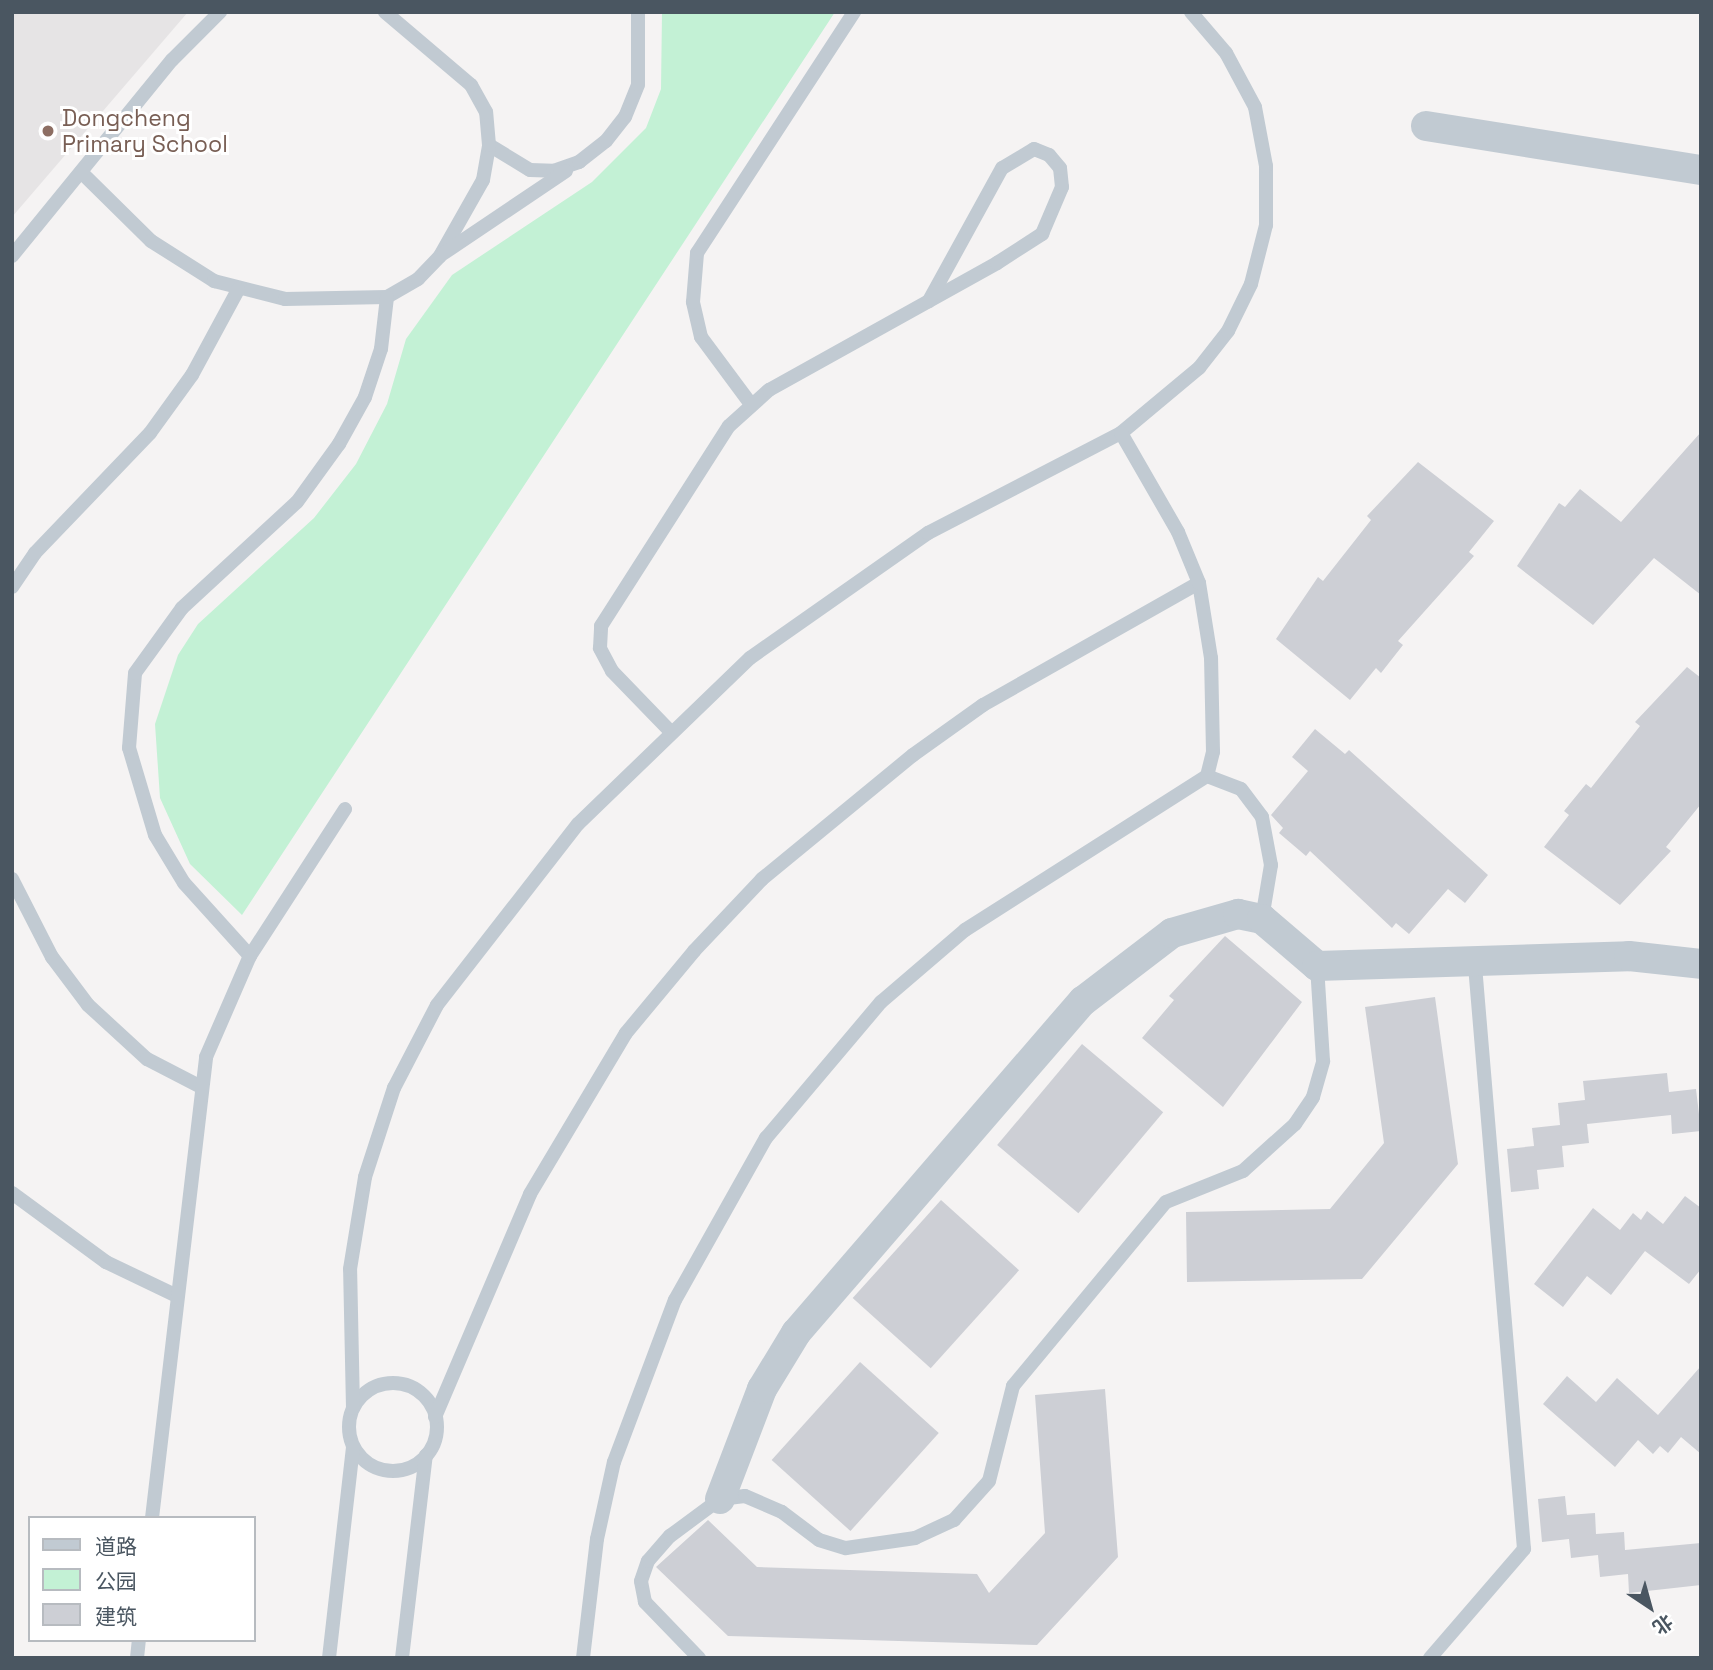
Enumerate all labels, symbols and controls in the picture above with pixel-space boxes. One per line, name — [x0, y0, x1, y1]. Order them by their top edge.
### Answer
place label: Dongcheng Primary School — [62, 104, 228, 158]
marker: Dongcheng Primary School — [40, 123, 56, 139]
legend — [28, 1516, 256, 1642]
text: 道路 — [95, 1533, 137, 1560]
text: 公园 — [95, 1568, 137, 1595]
north arrow — [1615, 1572, 1685, 1642]
text: 建筑 — [95, 1603, 137, 1630]
text: 北 — [1648, 1609, 1678, 1640]

